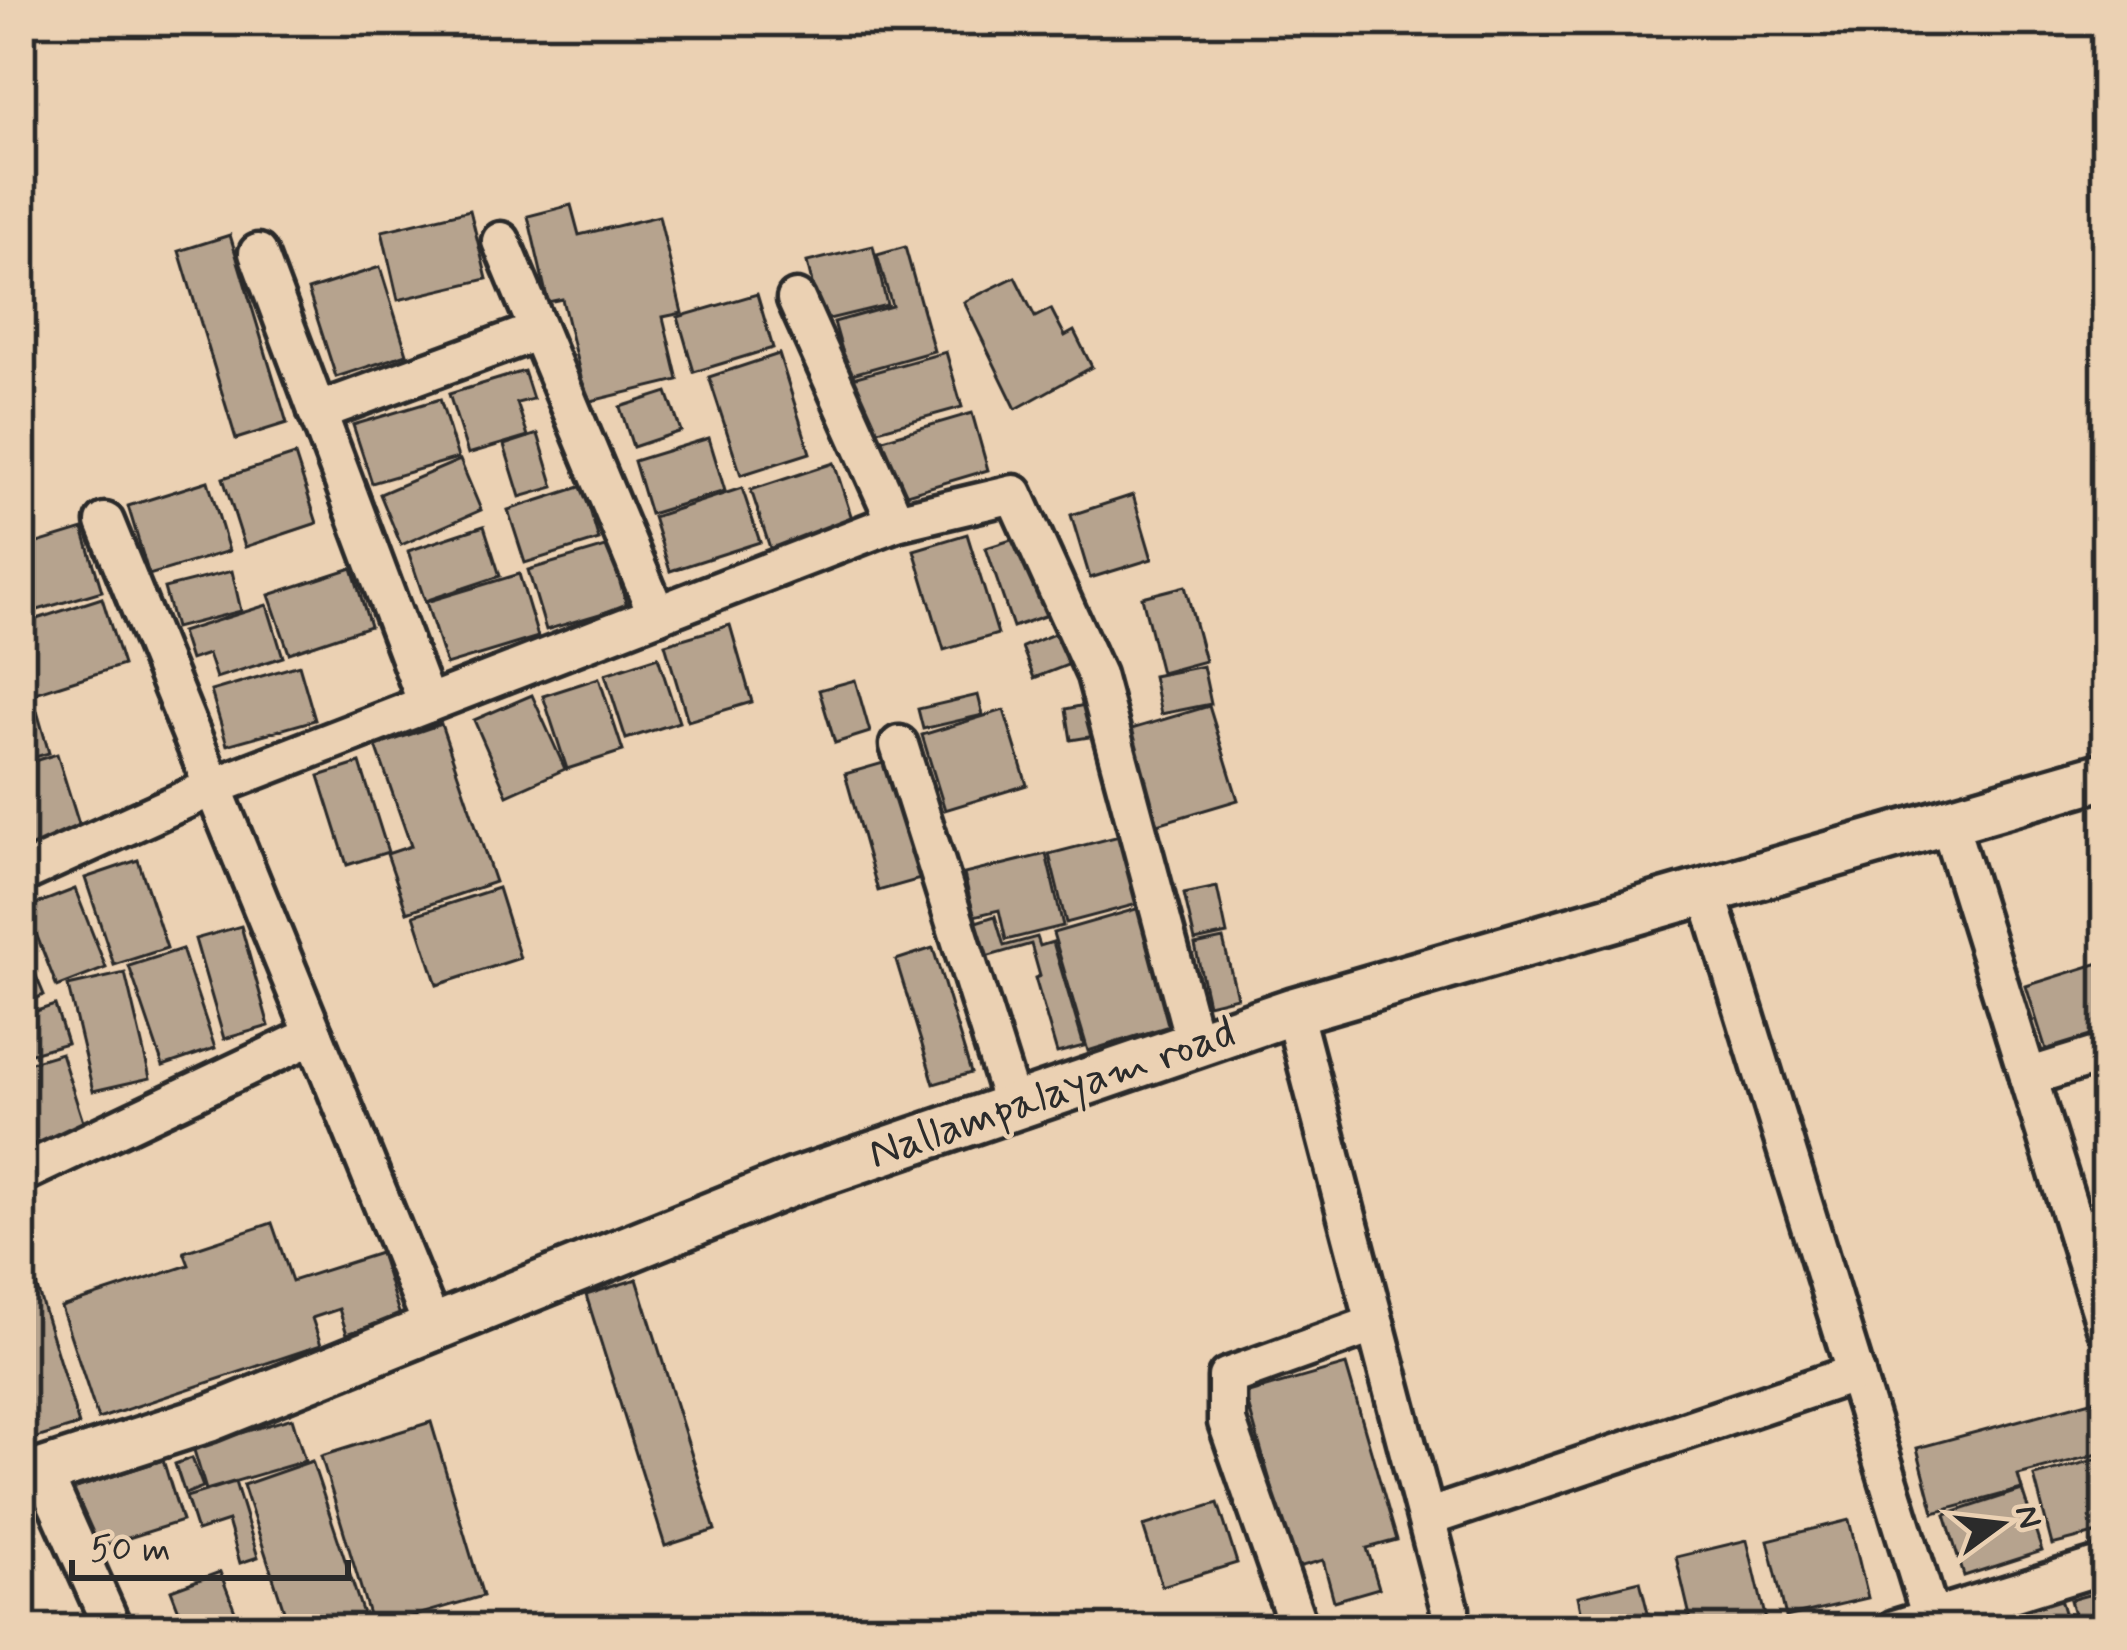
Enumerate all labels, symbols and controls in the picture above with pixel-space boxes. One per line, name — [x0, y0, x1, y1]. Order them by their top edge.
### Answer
street label: Nallampalayam road — [861, 1004, 1243, 1184]
north arrow — [1941, 1464, 2061, 1584]
text: N — [2003, 1501, 2051, 1533]
scale bar — [72, 1506, 348, 1580]
text: 50 m — [90, 1527, 171, 1574]

